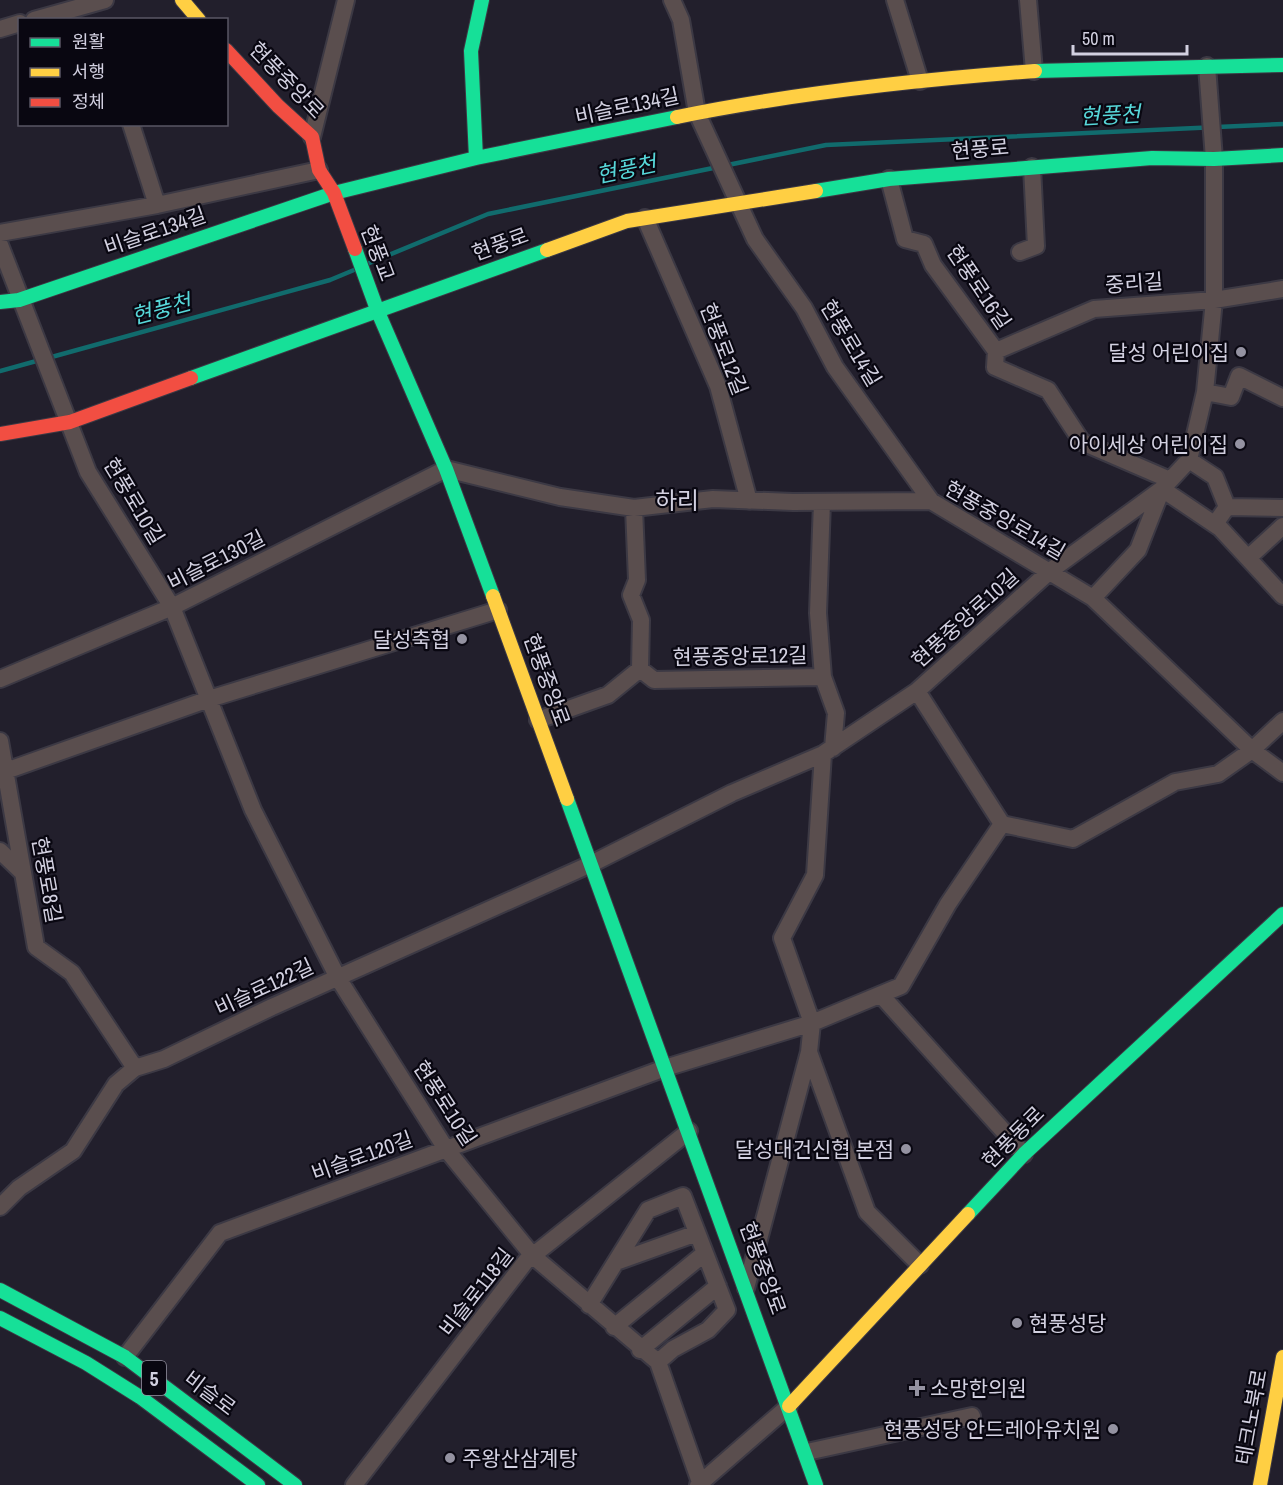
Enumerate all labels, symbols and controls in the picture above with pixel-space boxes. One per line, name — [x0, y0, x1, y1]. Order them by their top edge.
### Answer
legend — [18, 18, 228, 126]
scale bar — [1073, 18, 1187, 56]
text: 50 m — [1082, 26, 1115, 51]
text: 원활 — [72, 29, 105, 54]
street label: 현풍중앙로 — [243, 35, 331, 125]
text: 서행 — [72, 59, 105, 84]
street label: 비슬로134길 — [572, 81, 682, 131]
text: 정체 — [72, 89, 105, 114]
water label: 현풍천 — [1079, 98, 1144, 132]
street label: 현풍로 — [950, 132, 1010, 166]
water label: 현풍천 — [593, 147, 662, 190]
street label: 비슬로134길 — [100, 200, 210, 262]
street label: 현풍로 — [468, 220, 532, 268]
street label: 현풍교 — [354, 221, 402, 285]
street label: 현풍로16길 — [940, 239, 1018, 335]
street label: 중리길 — [1104, 267, 1164, 299]
water label: 현풍천 — [128, 286, 197, 331]
street label: 현풍로14길 — [814, 294, 888, 392]
street label: 현풍로12길 — [693, 299, 755, 399]
place label: 달성 어린이집 — [1108, 338, 1229, 367]
marker: 달성 어린이집 — [1234, 345, 1248, 359]
place label: 아이세상 어린이집 — [1069, 430, 1228, 459]
marker: 아이세상 어린이집 — [1233, 437, 1247, 451]
street label: 현풍로10길 — [97, 452, 171, 550]
street label: 현풍중앙로14길 — [939, 474, 1071, 566]
district label: 하리 — [655, 484, 699, 516]
street label: 비슬로130길 — [162, 523, 270, 597]
street label: 현풍중앙로10길 — [905, 562, 1025, 674]
place label: 달성축협 — [373, 625, 450, 654]
street label: 현풍중앙로 — [517, 630, 577, 730]
marker: 달성축협 — [455, 632, 469, 646]
street label: 현풍중앙로12길 — [672, 640, 808, 672]
street label: 현풍로8길 — [25, 835, 69, 925]
street label: 비슬로122길 — [210, 951, 318, 1023]
street label: 현풍로10길 — [407, 1055, 483, 1151]
street label: 현풍동로 — [975, 1099, 1051, 1175]
street label: 비슬로120길 — [307, 1124, 417, 1188]
place label: 달성대건신협 본점 — [735, 1135, 894, 1164]
marker: 달성대건신협 본점 — [899, 1142, 913, 1156]
street label: 현풍중앙로 — [733, 1218, 793, 1318]
street label: 비슬로118길 — [432, 1242, 520, 1342]
place label: 현풍성당 — [1029, 1309, 1106, 1338]
marker: 현풍성당 — [1010, 1316, 1024, 1330]
road number: 5 — [142, 1361, 166, 1395]
street label: 비슬로 — [178, 1364, 242, 1422]
street label: 테크노북로 — [1228, 1367, 1274, 1467]
place label: 소망한의원 — [930, 1374, 1027, 1403]
marker: 소망한의원 — [908, 1379, 926, 1397]
place label: 현풍성당 안드레아유치원 — [884, 1415, 1101, 1444]
marker: 현풍성당 안드레아유치원 — [1106, 1422, 1120, 1436]
place label: 주왕산삼계탕 — [462, 1444, 578, 1473]
marker: 주왕산삼계탕 — [443, 1451, 457, 1465]

